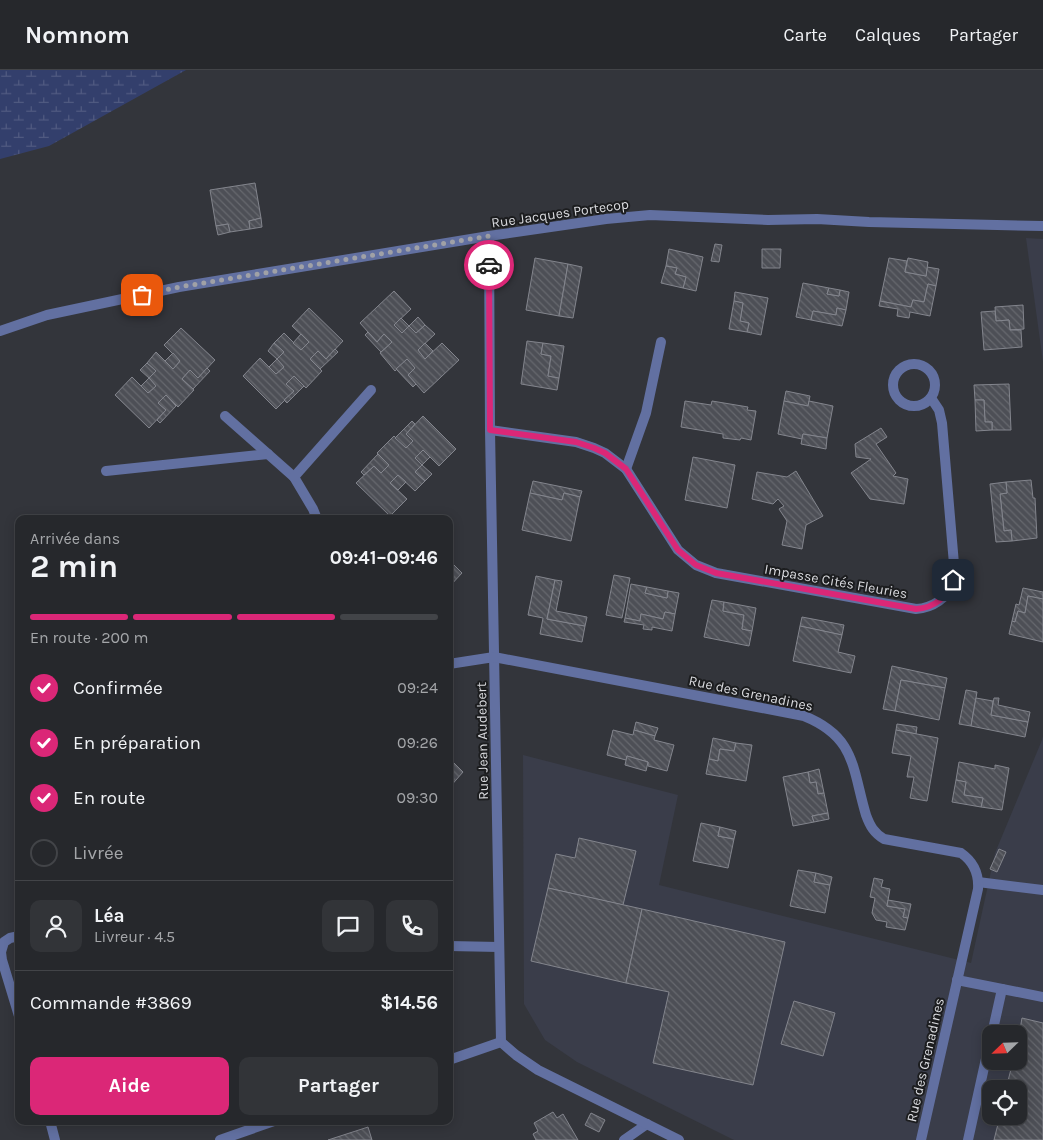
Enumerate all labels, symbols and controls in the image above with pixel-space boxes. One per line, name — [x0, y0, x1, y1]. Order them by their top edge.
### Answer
text: Nomnom — [25, 21, 130, 49]
text: Carte — [783, 24, 827, 46]
text: Calques — [855, 24, 921, 46]
text: Partager — [949, 24, 1018, 46]
street label: Rue Jacques Portecop — [490, 195, 630, 232]
courier — [464, 240, 514, 290]
icon: car — [475, 251, 503, 279]
pin — [121, 274, 163, 316]
icon: bag — [128, 281, 156, 309]
text: Arrivée dans — [30, 529, 120, 548]
text: 09:41–09:46 — [330, 547, 438, 569]
text: 2 min — [30, 548, 118, 585]
pin — [932, 559, 974, 601]
street label: Impasse Cités Fleuries — [763, 561, 909, 602]
icon: home — [939, 566, 967, 594]
text: En route · 200 m — [30, 628, 148, 647]
street label: Rue des Grenadines — [687, 672, 815, 715]
icon: check — [30, 674, 58, 702]
text: Confirmée — [73, 677, 163, 699]
text: 09:24 — [397, 678, 438, 697]
street label: Rue Jean Audebert — [473, 682, 492, 800]
icon: check — [30, 729, 58, 757]
text: En préparation — [73, 732, 201, 754]
text: 09:26 — [397, 733, 438, 752]
icon: check — [30, 784, 58, 812]
text: En route — [73, 787, 145, 809]
text: 09:30 — [397, 788, 438, 807]
text: Livrée — [73, 842, 123, 864]
button: person — [30, 900, 82, 952]
button: chat — [322, 900, 374, 952]
button: phone — [386, 900, 438, 952]
text: Léa — [94, 905, 125, 927]
text: Livreur · 4.5 — [94, 927, 175, 946]
text: Commande #3869 — [30, 992, 192, 1014]
text: $14.56 — [380, 992, 438, 1014]
street label: Rue des Grenadines — [903, 997, 948, 1124]
north arrow — [982, 1025, 1028, 1070]
map controls — [982, 1025, 1027, 1125]
button: Aide — [30, 1057, 229, 1115]
button: Partager — [239, 1057, 438, 1115]
button: locate — [982, 1080, 1027, 1125]

